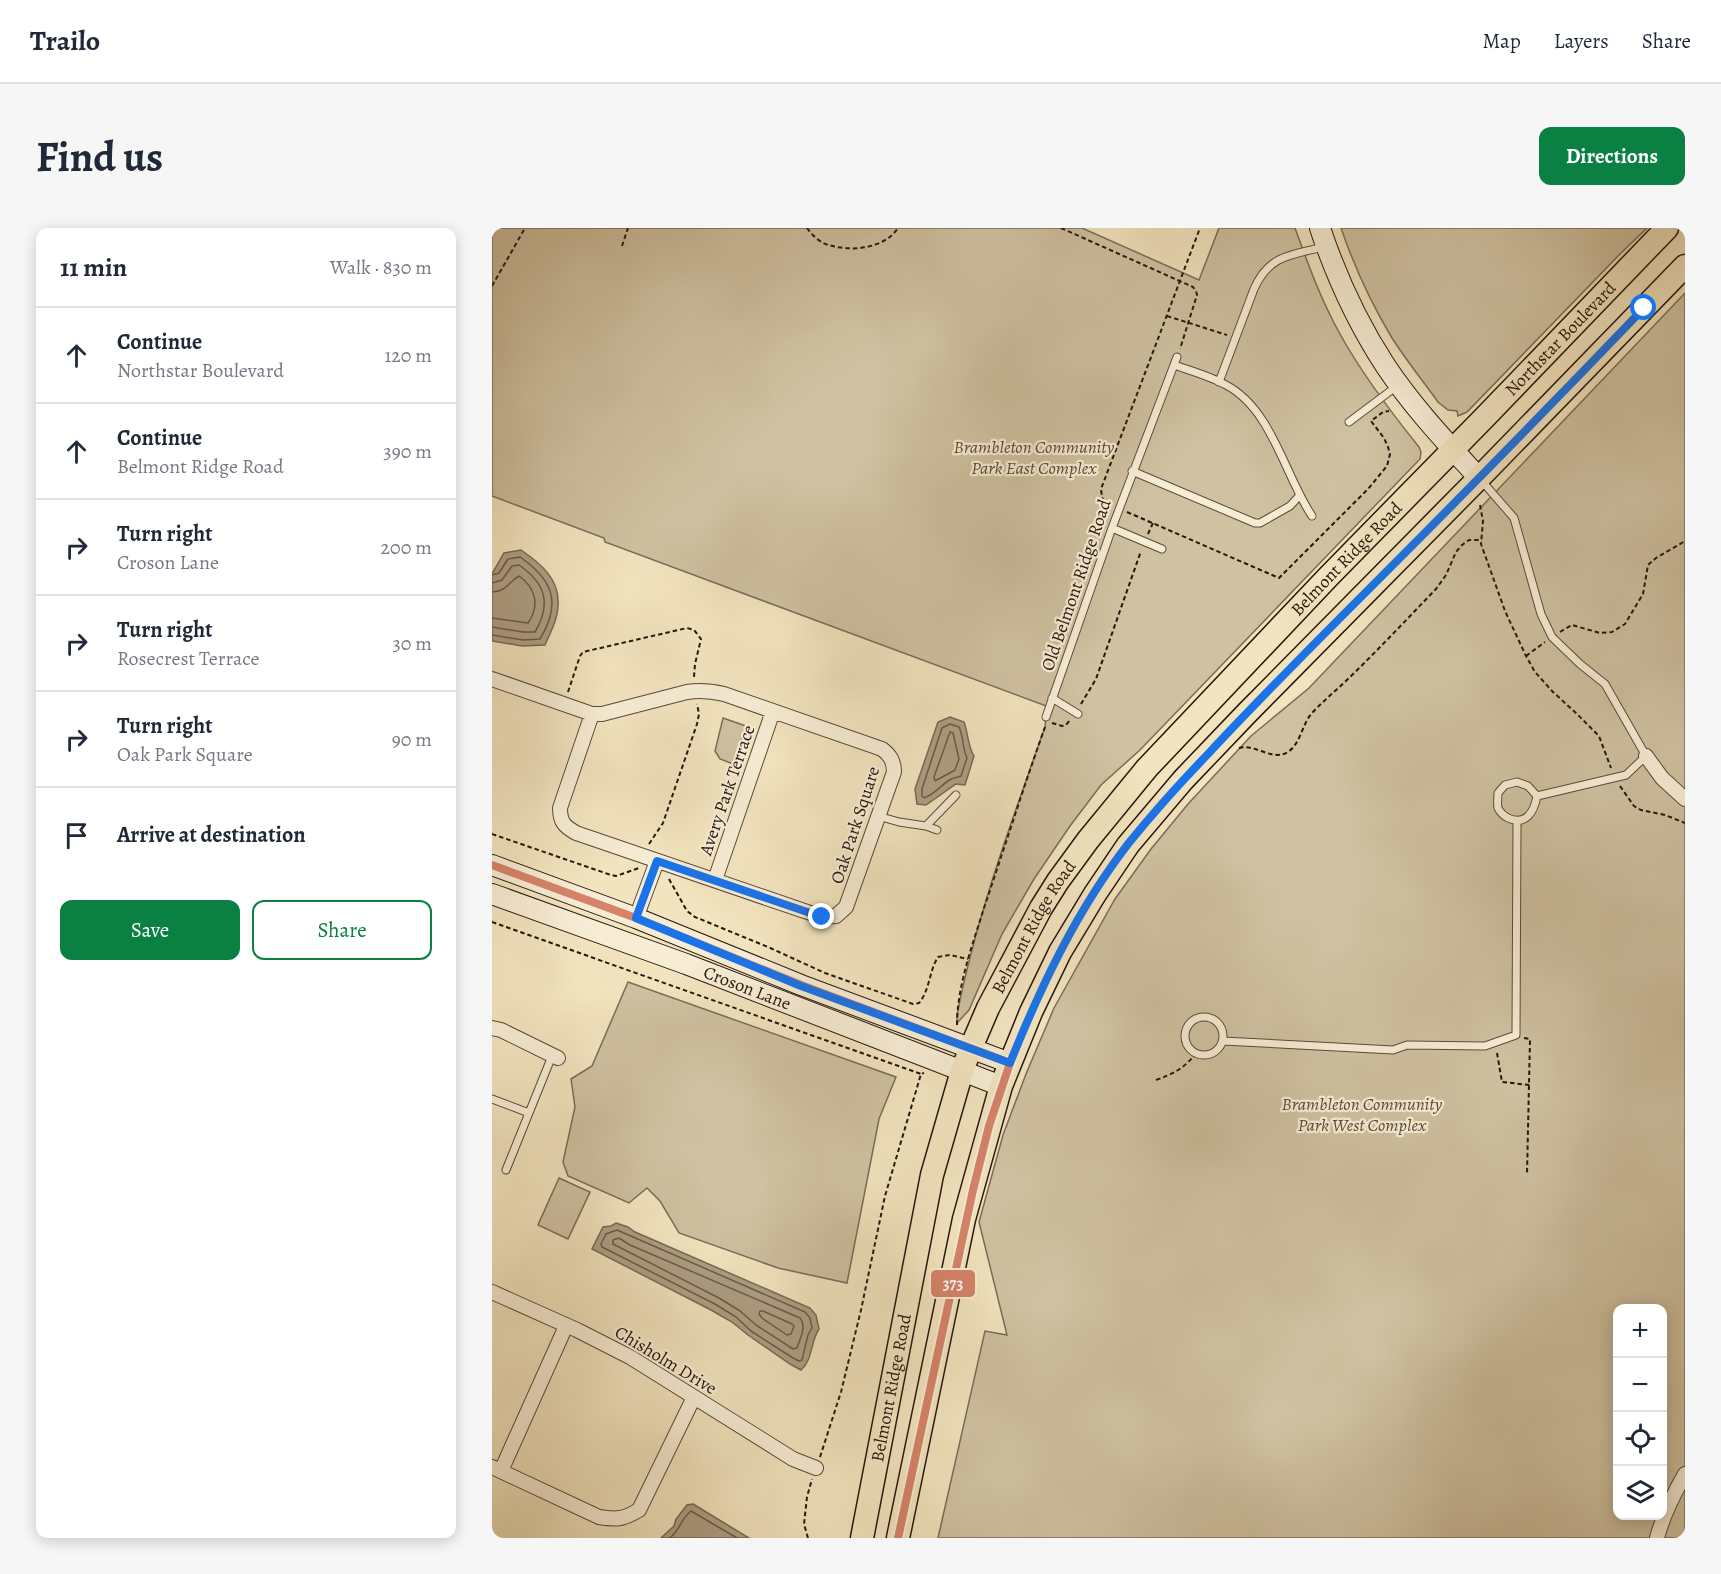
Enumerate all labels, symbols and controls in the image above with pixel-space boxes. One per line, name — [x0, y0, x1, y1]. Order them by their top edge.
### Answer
text: Trailo — [30, 22, 100, 60]
text: Map — [1482, 27, 1521, 55]
text: Layers — [1554, 27, 1609, 55]
text: Share — [1642, 27, 1691, 55]
button: Directions — [1539, 127, 1685, 185]
text: Find us — [36, 128, 163, 185]
text: 11 min — [60, 250, 127, 285]
text: Walk · 830 m — [330, 254, 432, 281]
street label: Northstar Boulevard — [1500, 276, 1621, 401]
route start — [1630, 294, 1656, 320]
text: Continue — [117, 327, 202, 357]
icon: ahead — [60, 339, 93, 372]
text: 120 m — [384, 342, 432, 369]
text: Northstar Boulevard — [117, 357, 284, 384]
text: Continue — [117, 423, 202, 453]
icon: ahead — [60, 435, 93, 468]
park label: Brambleton Community Park East Complex — [954, 435, 1115, 480]
text: 390 m — [383, 438, 432, 465]
text: Belmont Ridge Road — [117, 453, 284, 480]
street label: Old Belmont Ridge Road — [1035, 496, 1117, 674]
street label: Belmont Ridge Road — [1285, 496, 1407, 621]
text: Turn right — [117, 519, 213, 549]
icon: right — [60, 531, 93, 564]
text: 200 m — [381, 534, 432, 561]
text: Croson Lane — [117, 549, 219, 576]
text: Turn right — [117, 615, 213, 645]
icon: right — [60, 627, 93, 660]
text: 30 m — [392, 630, 432, 657]
text: Rosecrest Terrace — [117, 645, 259, 672]
text: Turn right — [117, 711, 213, 741]
street label: Avery Park Terrace — [693, 722, 761, 859]
icon: right — [60, 723, 93, 756]
text: 90 m — [392, 726, 432, 753]
text: Oak Park Square — [117, 741, 253, 768]
street label: Oak Park Square — [825, 763, 885, 887]
icon: arrive — [60, 819, 93, 852]
text: Arrive at destination — [117, 820, 306, 850]
street label: Belmont Ridge Road — [986, 855, 1081, 998]
button: Save — [60, 900, 240, 960]
button: Share — [252, 900, 432, 960]
route end — [808, 903, 834, 929]
street label: Croson Lane — [700, 960, 794, 1016]
park label: Brambleton Community Park West Complex — [1282, 1092, 1443, 1137]
line badge: 373 — [930, 1269, 976, 1298]
text: 373 — [943, 1273, 963, 1295]
map controls — [1613, 1304, 1667, 1520]
button: + — [1613, 1304, 1667, 1358]
street label: Belmont Ridge Road — [865, 1311, 917, 1464]
street label: Chisholm Drive — [610, 1320, 722, 1400]
button: − — [1613, 1358, 1667, 1412]
button: locate — [1613, 1412, 1667, 1466]
button: layers — [1613, 1466, 1667, 1520]

